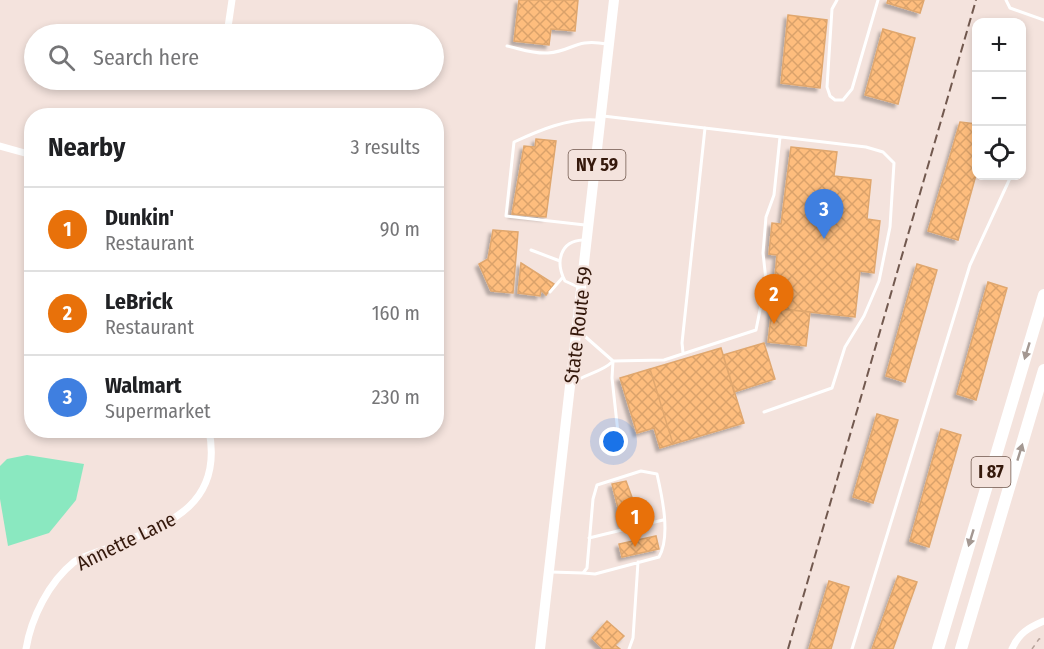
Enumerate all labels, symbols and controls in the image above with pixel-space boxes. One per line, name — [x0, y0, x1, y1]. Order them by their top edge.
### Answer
map controls — [972, 18, 1026, 180]
button: + — [972, 18, 1026, 72]
search box — [24, 24, 444, 90]
icon: search — [45, 41, 78, 74]
text: Search here — [93, 44, 199, 71]
button: − — [972, 72, 1026, 126]
button: locate — [972, 126, 1026, 180]
text: Nearby — [48, 132, 125, 163]
text: 3 results — [351, 135, 420, 159]
road number: NY 59 — [568, 150, 626, 180]
pin: 3 — [804, 190, 844, 239]
text: Dunkin' — [105, 204, 174, 231]
text: 1 — [63, 217, 72, 241]
text: 90 m — [380, 217, 420, 241]
text: Restaurant — [105, 231, 194, 255]
street label: State Route 59 — [559, 265, 597, 385]
pin: 2 — [754, 274, 794, 324]
text: LeBrick — [105, 288, 173, 315]
text: 2 — [63, 301, 72, 325]
text: 160 m — [372, 301, 420, 325]
text: Restaurant — [105, 315, 194, 339]
one-way arrow — [1022, 343, 1031, 361]
text: Walmart — [105, 372, 182, 399]
text: 3 — [63, 385, 72, 409]
text: 230 m — [372, 385, 420, 409]
text: Supermarket — [105, 399, 211, 423]
your location — [599, 427, 628, 456]
one-way arrow — [1016, 443, 1025, 461]
road number: I 87 — [972, 457, 1010, 487]
pin: 1 — [616, 498, 654, 547]
street label: Annette Lane — [72, 507, 180, 575]
one-way arrow — [966, 529, 975, 547]

